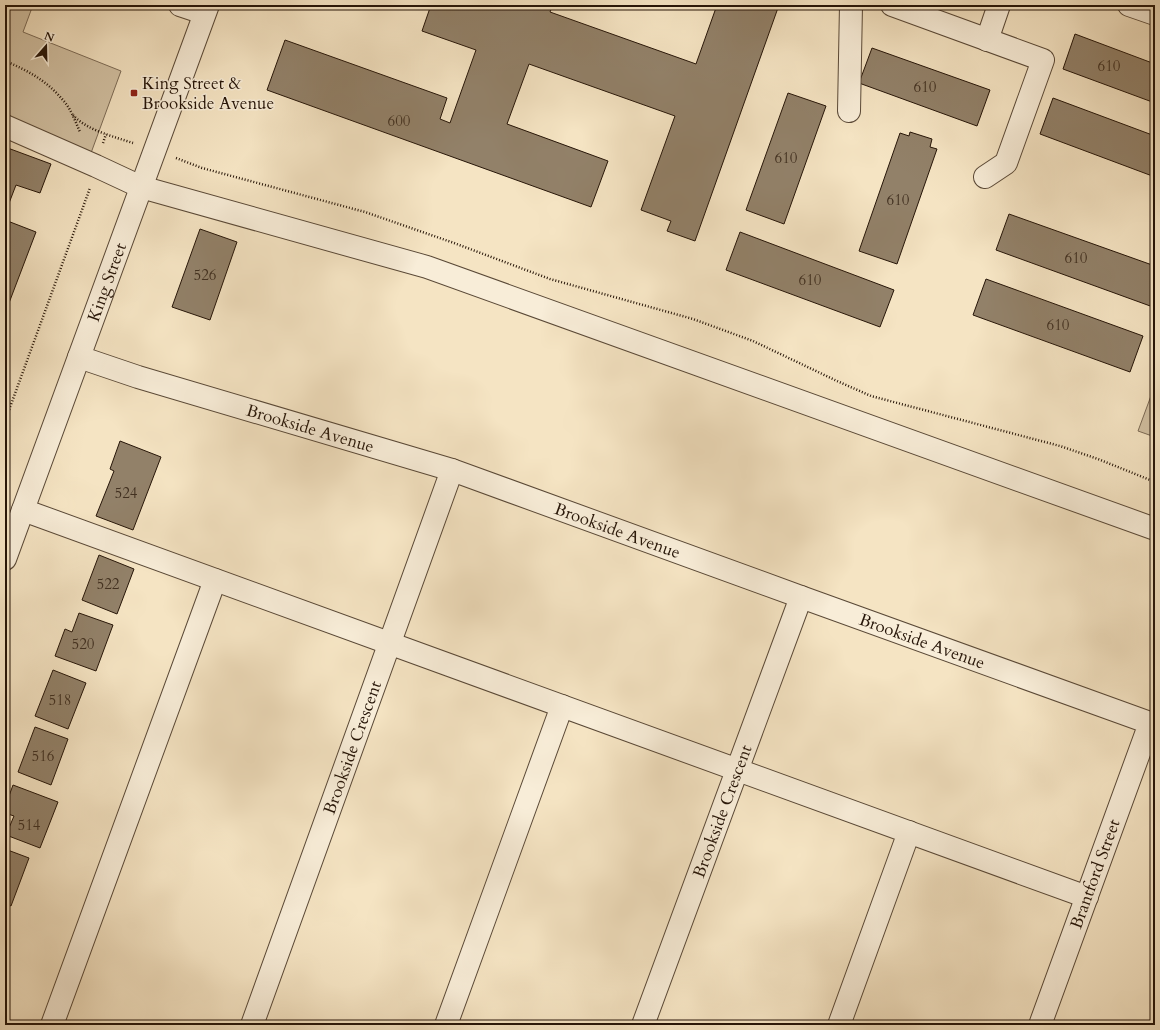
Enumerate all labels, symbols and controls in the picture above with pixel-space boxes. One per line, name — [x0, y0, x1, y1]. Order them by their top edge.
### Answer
north arrow — [26, 26, 66, 66]
text: N — [42, 28, 57, 46]
house number: 610 — [1097, 56, 1121, 76]
place label: King Street & Brookside Avenue — [142, 72, 274, 115]
house number: 610 — [913, 77, 937, 97]
marker: King Street & Brookside Avenue — [129, 88, 139, 98]
house number: 600 — [387, 111, 411, 131]
house number: 610 — [774, 148, 798, 168]
house number: 610 — [886, 190, 910, 210]
street label: King Street — [82, 239, 132, 325]
house number: 610 — [1064, 248, 1088, 268]
house number: 526 — [193, 265, 217, 285]
house number: 610 — [798, 270, 822, 290]
house number: 610 — [1046, 315, 1070, 335]
street label: Brookside Avenue — [244, 398, 377, 458]
house number: 524 — [114, 483, 138, 503]
street label: Brookside Avenue — [551, 497, 684, 564]
house number: 522 — [96, 574, 120, 594]
street label: Brookside Avenue — [856, 607, 988, 674]
house number: 520 — [71, 634, 95, 654]
street label: Brookside Crescent — [317, 677, 387, 817]
house number: 518 — [48, 690, 72, 710]
street label: Brookside Crescent — [687, 741, 757, 881]
house number: 516 — [31, 746, 55, 766]
house number: 514 — [17, 815, 41, 835]
street label: Brantford Street — [1064, 815, 1126, 932]

